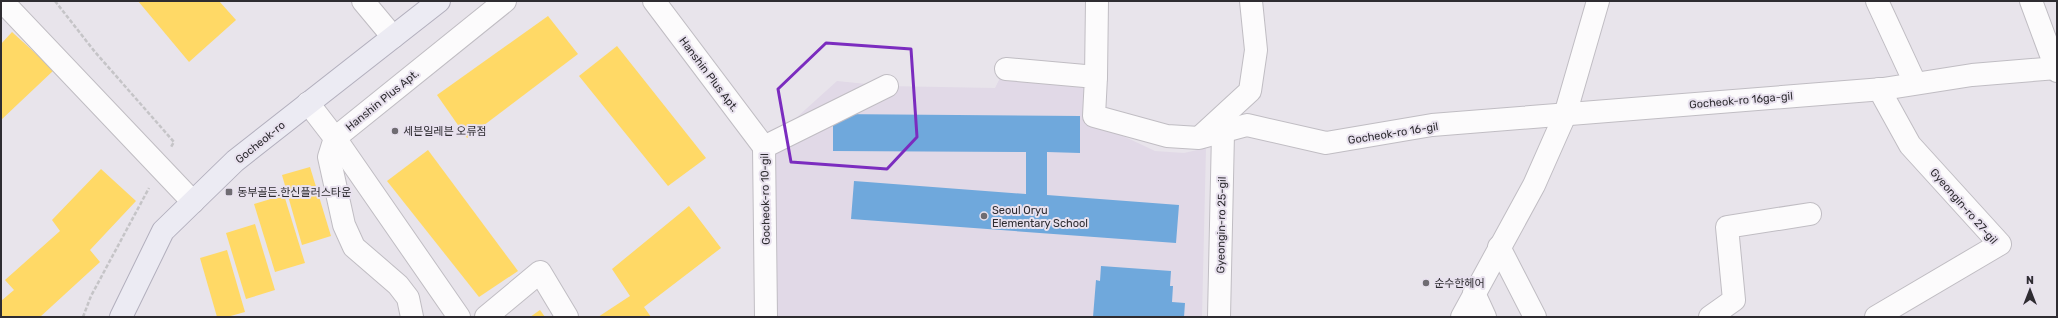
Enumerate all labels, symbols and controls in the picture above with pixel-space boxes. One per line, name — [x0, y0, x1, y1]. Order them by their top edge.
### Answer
street label: Hanshin Plus Apt. — [676, 34, 741, 114]
street label: Hanshin Plus Apt. — [343, 67, 422, 134]
street label: Gocheok-ro 16ga-gil — [1689, 89, 1793, 112]
street label: Gocheok-ro — [233, 118, 288, 166]
street label: Gocheok-ro 16-gil — [1347, 120, 1439, 147]
place label: 세븐일레븐 오류점 — [403, 125, 487, 138]
marker: 세븐일레븐 오류점 — [390, 126, 400, 136]
street label: Gocheok-ro 10-gil — [758, 153, 773, 245]
street label: Gyeongin-ro 27-gil — [1927, 166, 2000, 247]
street label: Gyeongin-ro 25-gil — [1214, 176, 1229, 274]
place label: 동부골든.한신플러스타운 — [237, 186, 351, 199]
marker: 동부골든.한신플러스타운 — [224, 187, 234, 197]
place label: Seoul Oryu Elementary School — [992, 204, 1088, 230]
marker: Seoul Oryu Elementary School — [979, 211, 989, 221]
north arrow — [2010, 270, 2050, 310]
text: N — [2026, 274, 2034, 287]
place label: 순수한헤어 — [1434, 277, 1485, 290]
marker: 순수한헤어 — [1421, 278, 1431, 288]

